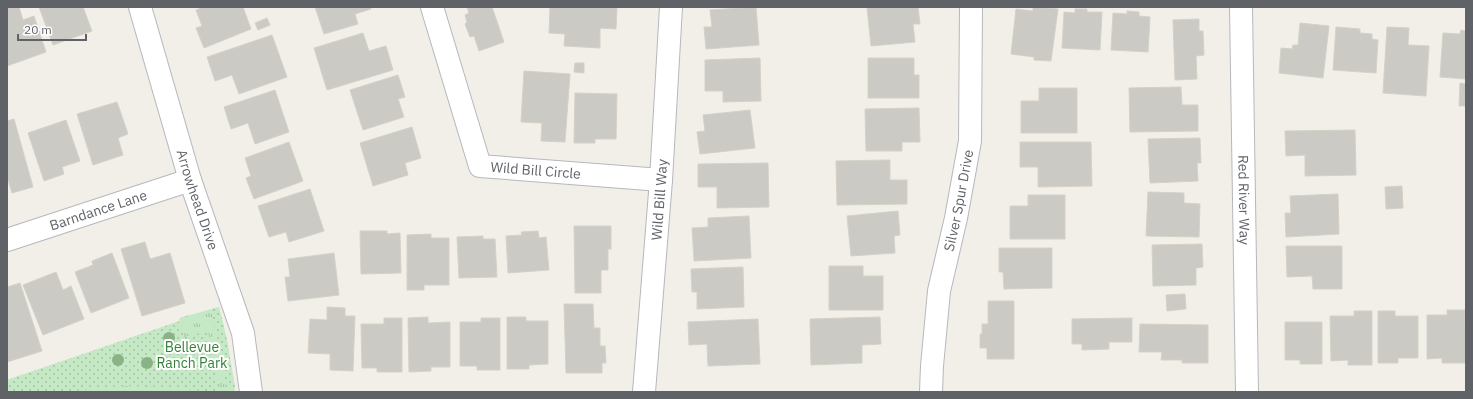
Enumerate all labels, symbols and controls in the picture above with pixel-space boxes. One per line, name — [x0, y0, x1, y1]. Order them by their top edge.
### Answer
scale bar — [18, 16, 86, 42]
text: 20 m — [24, 22, 52, 37]
street label: Arrowhead Drive — [173, 147, 223, 253]
street label: Silver Spur Drive — [940, 148, 977, 253]
street label: Red River Way — [1234, 155, 1254, 245]
street label: Wild Bill Circle — [490, 158, 582, 183]
street label: Wild Bill Way — [647, 158, 671, 241]
street label: Barndance Lane — [47, 186, 149, 234]
park label: Bellevue Ranch Park — [157, 338, 228, 372]

